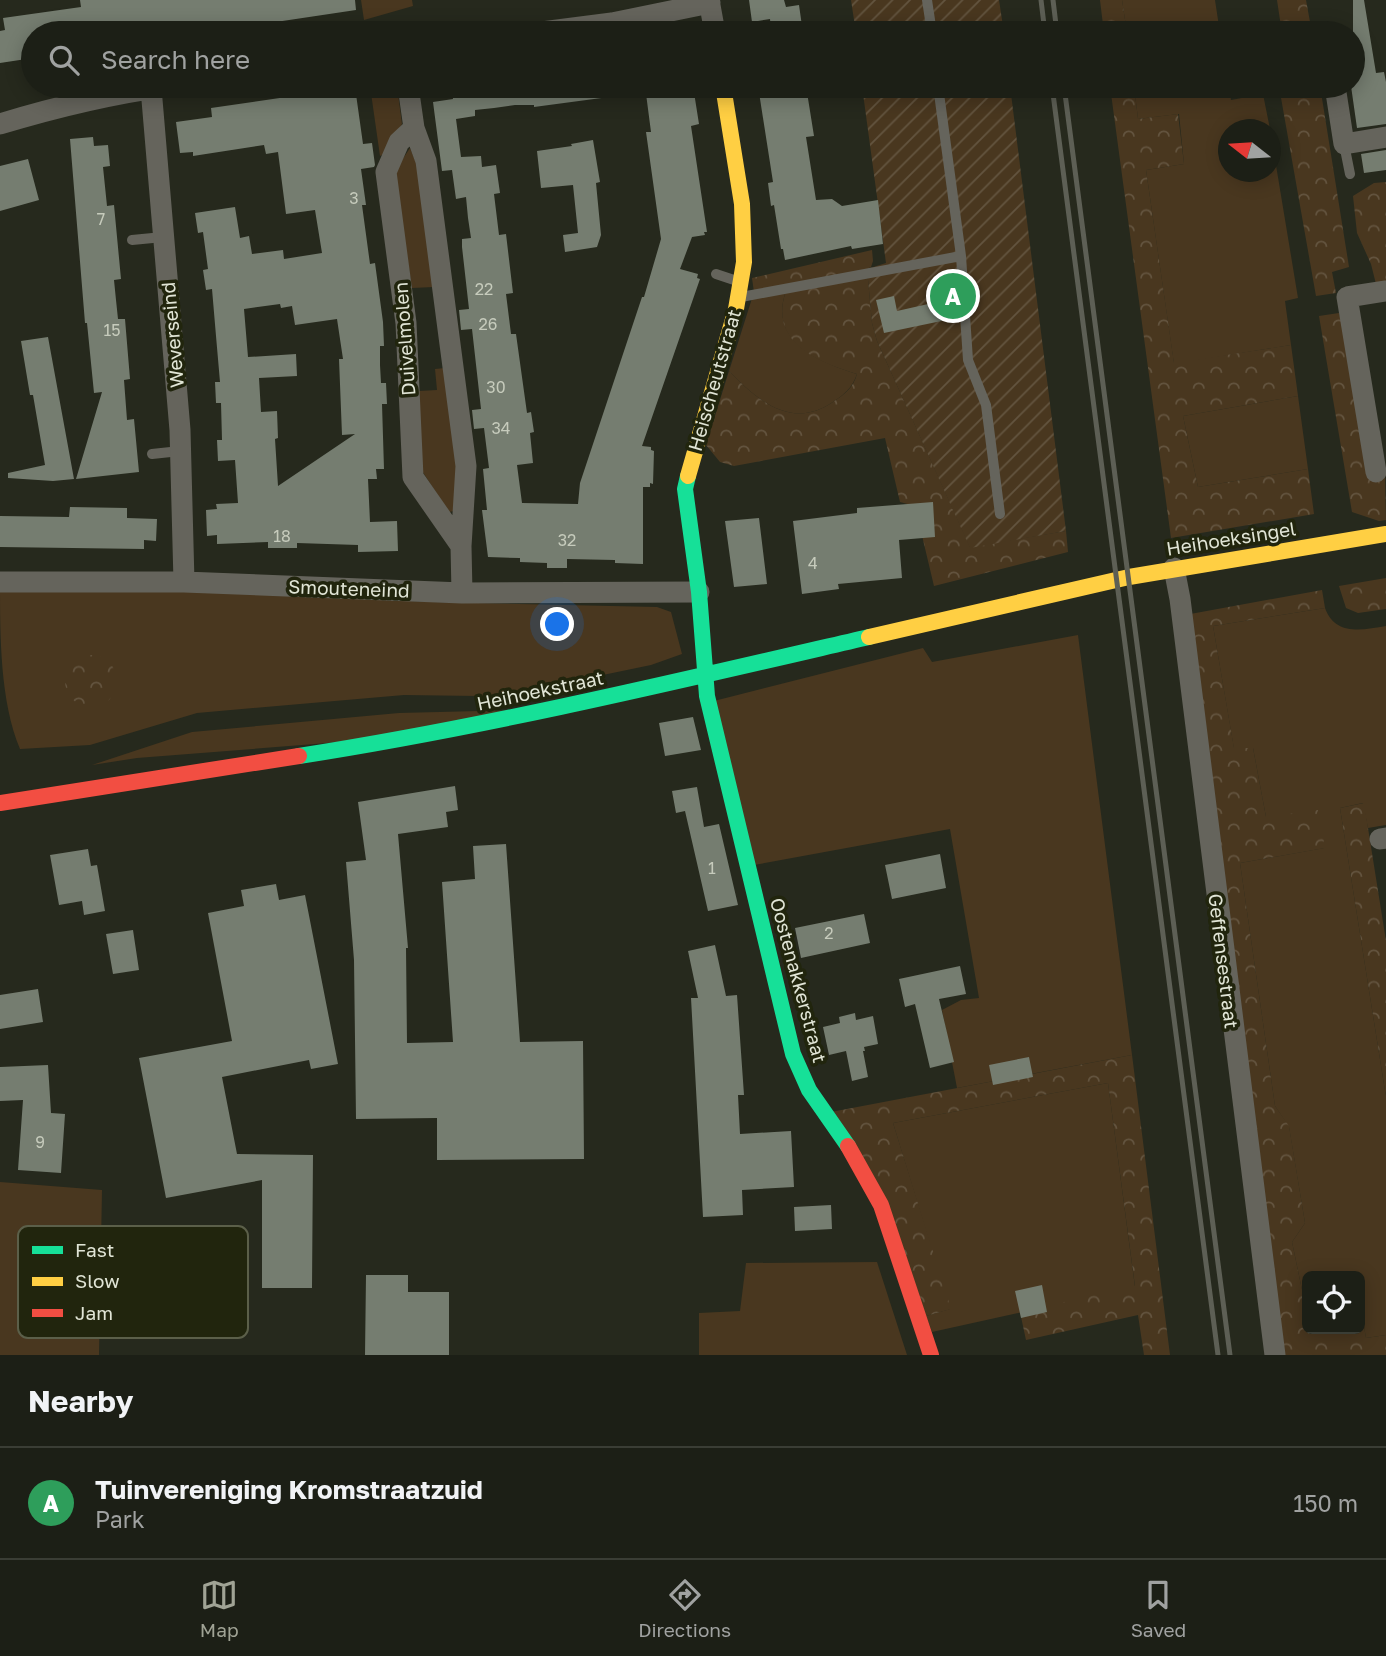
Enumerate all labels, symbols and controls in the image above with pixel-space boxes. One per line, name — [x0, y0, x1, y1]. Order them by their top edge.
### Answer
search box — [21, 21, 1365, 98]
icon: search — [45, 41, 83, 79]
text: Search here — [101, 44, 250, 75]
north arrow — [1218, 119, 1281, 182]
house number: 3 — [349, 188, 359, 208]
house number: 7 — [97, 209, 105, 229]
pin: A — [930, 270, 976, 322]
house number: 22 — [475, 279, 493, 299]
street label: Weverseind — [156, 281, 188, 389]
street label: Duivelmolen — [389, 281, 419, 397]
street label: Heischeutstraat — [683, 306, 745, 454]
house number: 26 — [479, 314, 497, 334]
house number: 15 — [103, 320, 121, 340]
house number: 30 — [486, 377, 506, 397]
house number: 34 — [491, 418, 511, 438]
street label: Heihoeksingel — [1164, 516, 1298, 560]
house number: 18 — [273, 526, 291, 546]
house number: 32 — [558, 530, 576, 550]
house number: 4 — [808, 553, 818, 573]
street label: Smouteneind — [288, 574, 410, 602]
your location — [540, 607, 574, 641]
street label: Heihoekstraat — [474, 665, 606, 715]
house number: 1 — [708, 858, 716, 878]
street label: Geffensestraat — [1204, 892, 1244, 1030]
street label: Oostenakkerstraat — [766, 895, 832, 1065]
house number: 2 — [824, 923, 834, 943]
house number: 9 — [35, 1132, 45, 1152]
legend — [18, 1226, 248, 1338]
text: Fast — [75, 1238, 114, 1261]
text: Slow — [75, 1269, 120, 1292]
map controls — [1302, 1271, 1365, 1334]
button: locate — [1302, 1271, 1365, 1334]
text: Jam — [75, 1301, 113, 1324]
text: Nearby — [28, 1383, 133, 1419]
text: Tuinvereniging Kromstraatzuid — [95, 1474, 483, 1505]
text: A — [43, 1489, 59, 1517]
text: 150 m — [1293, 1489, 1358, 1517]
text: Park — [95, 1505, 145, 1533]
tab: Map — [200, 1576, 239, 1641]
tab: Directions — [638, 1576, 731, 1641]
tab: Saved — [1131, 1576, 1186, 1641]

